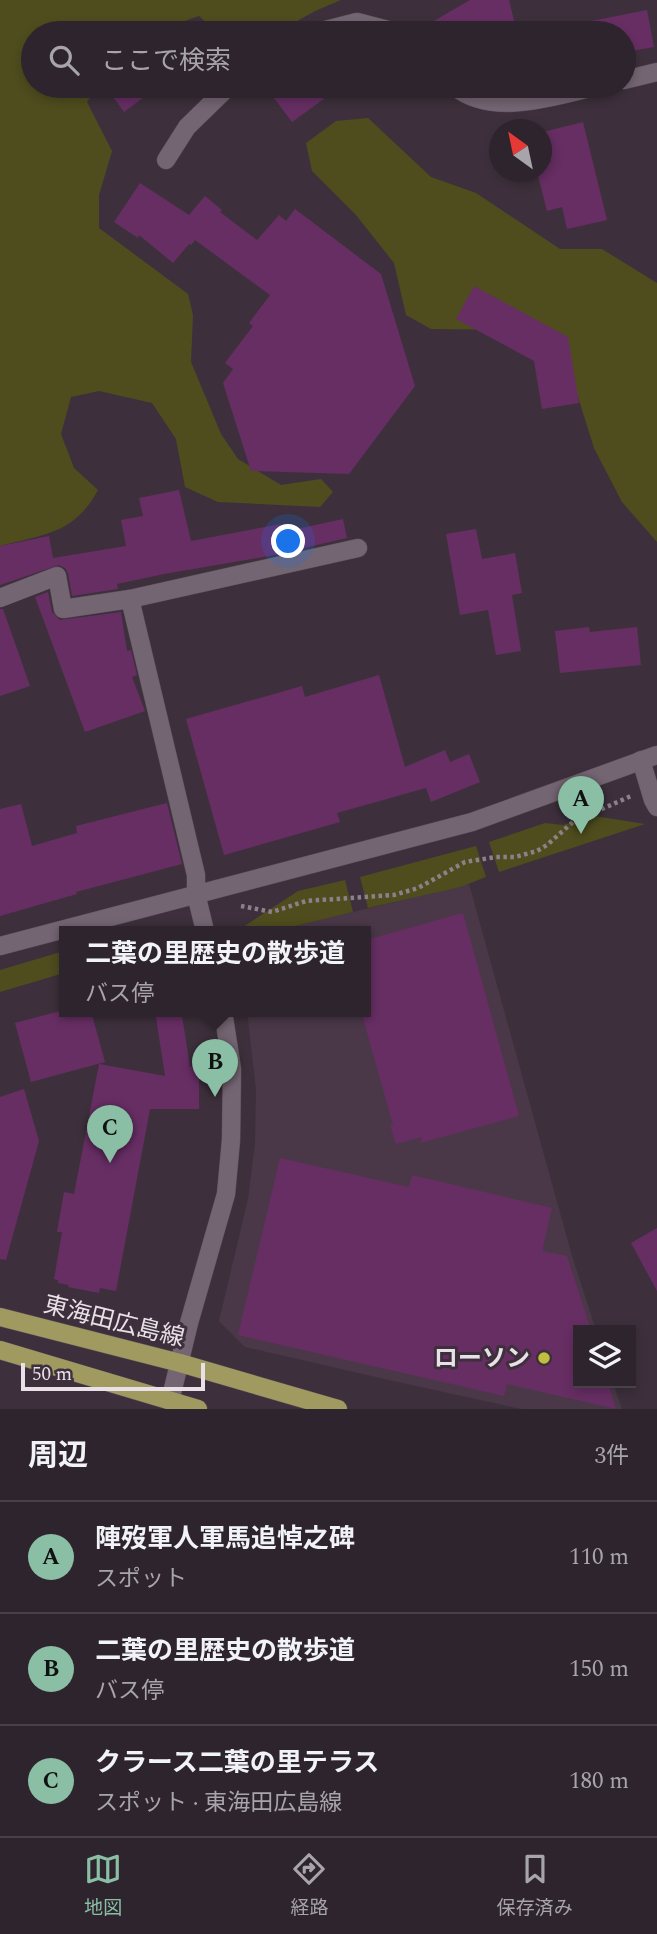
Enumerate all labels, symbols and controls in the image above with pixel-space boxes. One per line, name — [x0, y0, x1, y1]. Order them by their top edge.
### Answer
search box — [21, 21, 636, 98]
icon: search — [45, 41, 83, 79]
text: ここで検索 — [101, 41, 231, 81]
north arrow — [489, 119, 552, 182]
your location — [271, 524, 305, 558]
pin: A — [558, 776, 604, 834]
popup — [59, 926, 371, 1017]
text: 二葉の里歴史の散歩道 — [85, 934, 345, 974]
text: バス停 — [85, 977, 154, 1012]
pin: B — [192, 1039, 238, 1097]
pin: C — [87, 1105, 133, 1163]
street label: 東海田広島線 — [40, 1287, 188, 1357]
map controls — [573, 1325, 636, 1388]
button: layers — [573, 1325, 636, 1388]
place label: ローソン — [434, 1341, 530, 1377]
marker: ローソン — [536, 1350, 552, 1366]
scale bar — [21, 1360, 205, 1392]
text: 50 m — [32, 1360, 72, 1389]
text: 周辺 — [28, 1433, 88, 1479]
text: 3件 — [595, 1439, 629, 1474]
text: 陣歿軍人軍馬追悼之碑 — [95, 1519, 355, 1559]
text: A — [42, 1540, 60, 1575]
text: 110 m — [569, 1540, 629, 1575]
text: スポット — [95, 1562, 187, 1597]
text: 二葉の里歴史の散歩道 — [95, 1631, 355, 1671]
text: B — [43, 1652, 59, 1687]
text: 150 m — [569, 1652, 629, 1687]
text: バス停 — [95, 1674, 164, 1709]
text: クラース二葉の里テラス — [95, 1743, 379, 1783]
text: C — [43, 1764, 59, 1799]
text: 180 m — [569, 1764, 629, 1799]
text: スポット · 東海田広島線 — [95, 1786, 342, 1821]
tab: 地図 — [84, 1850, 122, 1923]
tab: 経路 — [290, 1850, 329, 1923]
tab: 保存済み — [497, 1850, 573, 1923]

